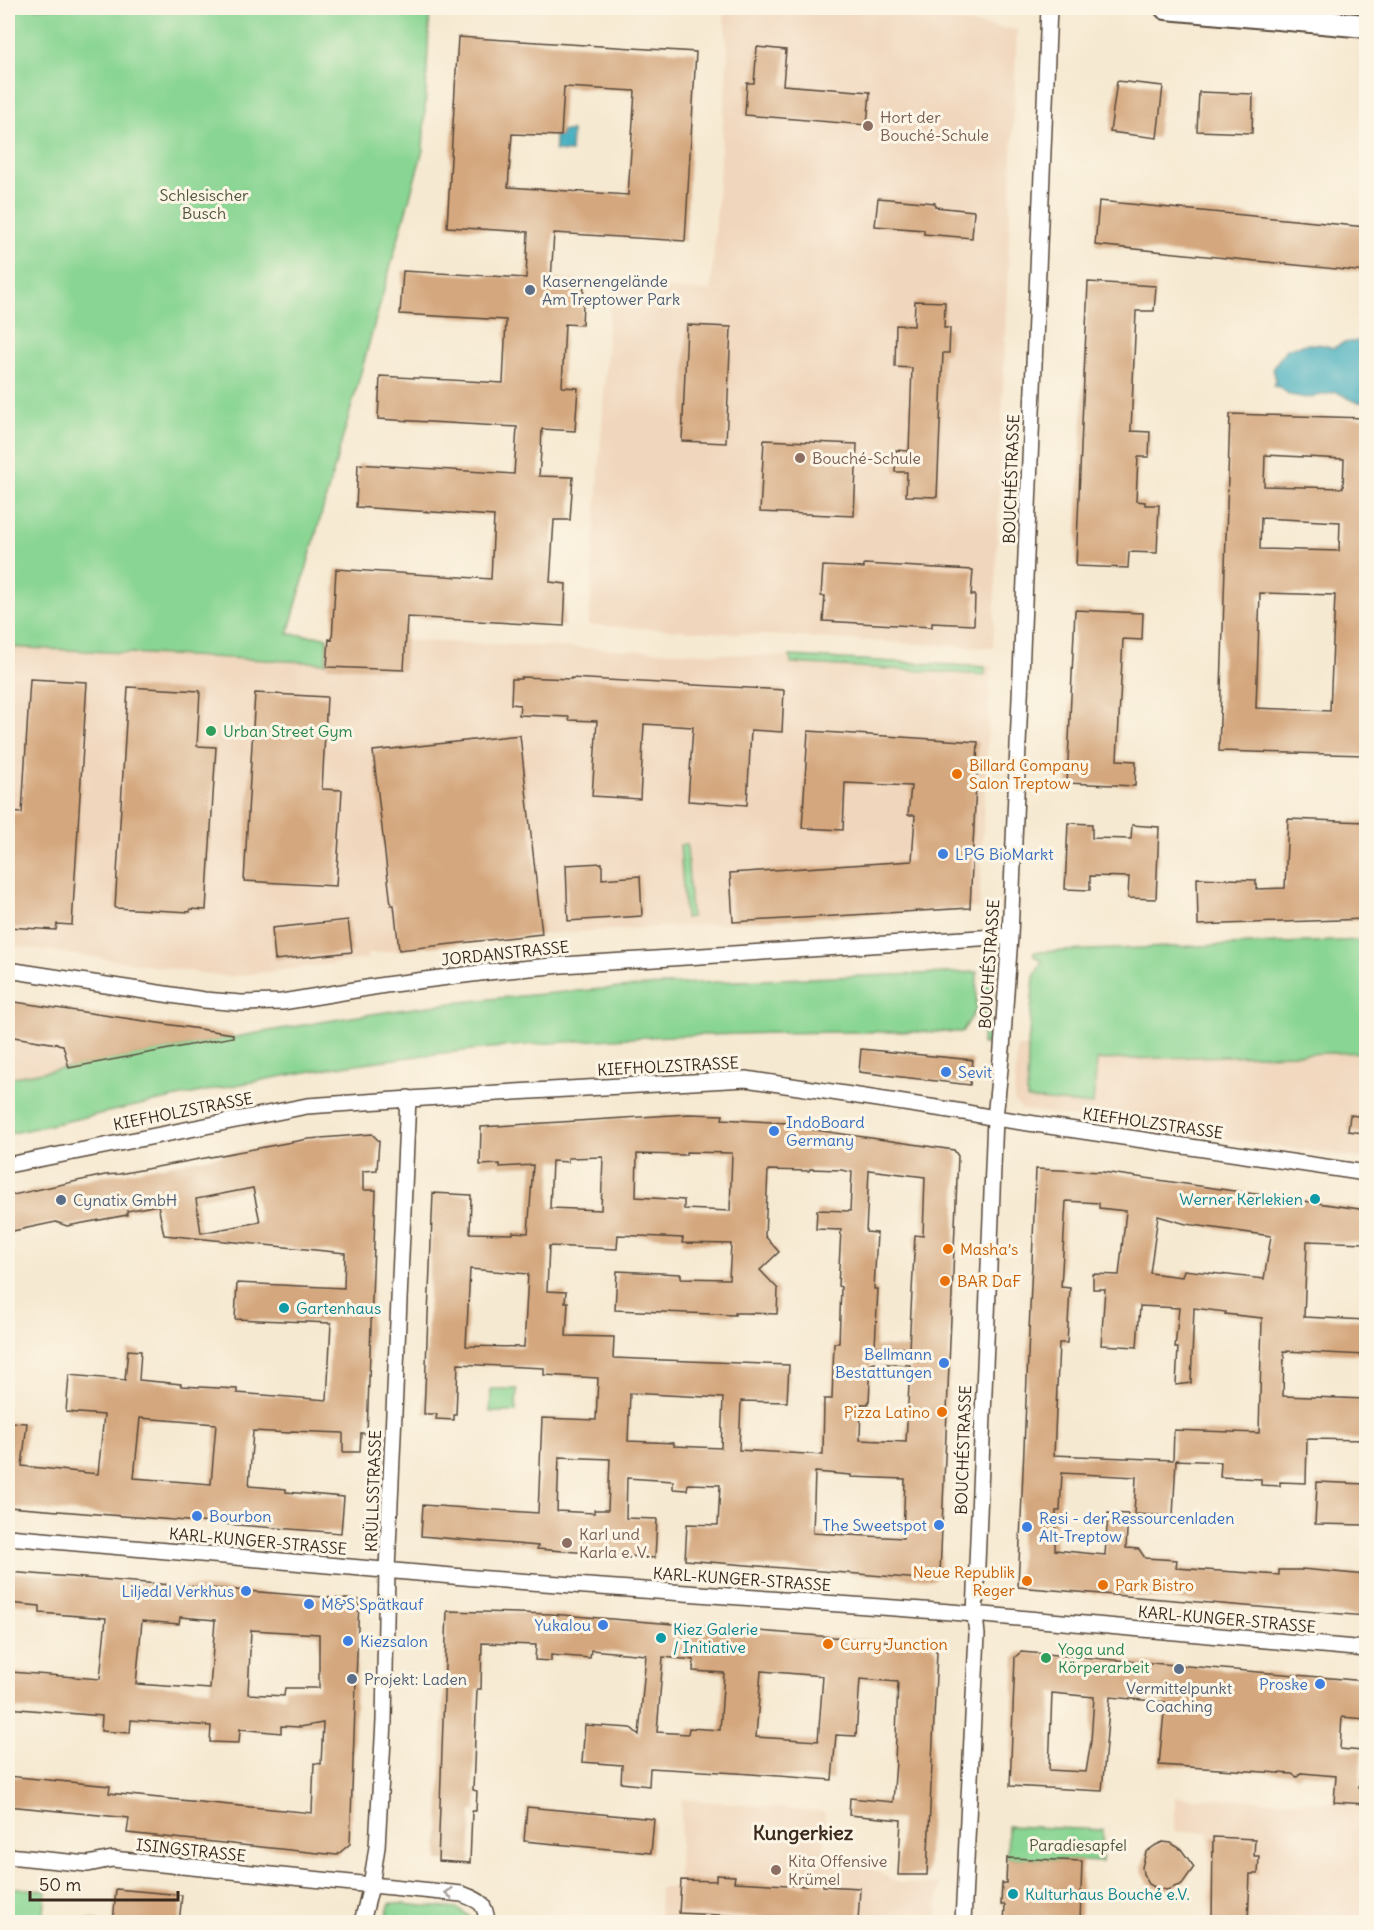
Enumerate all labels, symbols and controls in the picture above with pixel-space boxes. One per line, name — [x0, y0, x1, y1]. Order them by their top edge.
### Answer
place label: Hort der Bouché-Schule — [880, 107, 989, 145]
marker: Hort der Bouché-Schule — [861, 119, 875, 133]
park label: Schlesischer Busch — [159, 185, 249, 223]
place label: Kasernengelände Am Treptower Park — [542, 271, 680, 309]
marker: Kasernengelände Am Treptower Park — [523, 283, 537, 297]
street label: BOUCHÉSTRASSE — [999, 414, 1023, 544]
place label: Bouché-Schule — [812, 448, 921, 468]
marker: Bouché-Schule — [793, 451, 807, 465]
place label: Urban Street Gym — [223, 721, 353, 741]
marker: Urban Street Gym — [204, 724, 218, 738]
place label: Billard Company Salon Treptow — [969, 755, 1089, 793]
marker: Billard Company Salon Treptow — [950, 767, 964, 781]
place label: LPG BioMarkt — [955, 844, 1054, 864]
marker: LPG BioMarkt — [936, 847, 950, 861]
street label: BOUCHÉSTRASSE — [974, 899, 1004, 1029]
street label: JORDANSTRASSE — [440, 936, 570, 970]
street label: KIEFHOLZSTRASSE — [597, 1052, 739, 1080]
place label: Sevit — [958, 1062, 993, 1082]
marker: Sevit — [939, 1065, 953, 1079]
street label: KIEFHOLZSTRASSE — [111, 1088, 255, 1134]
street label: KIEFHOLZSTRASSE — [1081, 1103, 1225, 1143]
place label: IndoBoard Germany — [786, 1112, 865, 1150]
marker: IndoBoard Germany — [767, 1124, 781, 1138]
place label: Werner Kerlekien — [1179, 1189, 1303, 1209]
place label: Cynatix GmbH — [73, 1190, 177, 1210]
marker: Werner Kerlekien — [1308, 1192, 1322, 1206]
marker: Cynatix GmbH — [54, 1193, 68, 1207]
place label: Masha’s — [960, 1239, 1018, 1259]
marker: Masha’s — [941, 1242, 955, 1256]
place label: BAR DaF — [957, 1271, 1021, 1291]
marker: BAR DaF — [938, 1274, 952, 1288]
place label: Gartenhaus — [296, 1298, 381, 1318]
marker: Gartenhaus — [277, 1301, 291, 1315]
place label: Bellmann Bestattungen — [835, 1344, 932, 1382]
marker: Bellmann Bestattungen — [937, 1356, 951, 1370]
street label: BOUCHÉSTRASSE — [951, 1385, 975, 1515]
place label: Pizza Latino — [844, 1402, 930, 1422]
marker: Pizza Latino — [935, 1405, 949, 1419]
street label: KRÜLLSSTRASSE — [361, 1430, 385, 1552]
place label: Bourbon — [209, 1506, 271, 1526]
place label: Resi - der Ressourcenladen Alt-Treptow — [1039, 1508, 1234, 1546]
marker: Bourbon — [190, 1509, 204, 1523]
place label: The Sweetspot — [822, 1515, 928, 1535]
marker: The Sweetspot — [932, 1518, 946, 1532]
marker: Resi - der Ressourcenladen Alt-Treptow — [1020, 1520, 1034, 1534]
street label: KARL-KUNGER-STRASSE — [168, 1523, 348, 1559]
place label: Karl und Karla e. V. — [579, 1524, 649, 1562]
marker: Karl und Karla e. V. — [560, 1536, 574, 1550]
place label: Neue Republik Reger — [913, 1562, 1015, 1600]
street label: KARL-KUNGER-STRASSE — [652, 1563, 832, 1595]
marker: Neue Republik Reger — [1020, 1574, 1034, 1588]
place label: Park Bistro — [1115, 1575, 1194, 1595]
marker: Park Bistro — [1096, 1578, 1110, 1592]
place label: Liljedal Verkhus — [122, 1581, 234, 1601]
marker: Liljedal Verkhus — [239, 1584, 253, 1598]
place label: M&S Spätkauf — [321, 1594, 424, 1614]
marker: M&S Spätkauf — [302, 1597, 316, 1611]
street label: KARL-KUNGER-STRASSE — [1137, 1601, 1317, 1637]
place label: Yukalou — [535, 1615, 591, 1635]
marker: Yukalou — [596, 1618, 610, 1632]
place label: Kiez Galerie / Initiative — [673, 1619, 758, 1657]
place label: Kiezsalon — [360, 1631, 428, 1651]
marker: Kiez Galerie / Initiative — [654, 1631, 668, 1645]
marker: Kiezsalon — [341, 1634, 355, 1648]
place label: Curry Junction — [840, 1634, 948, 1654]
marker: Curry Junction — [821, 1637, 835, 1651]
place label: Yoga und Körperarbeit — [1058, 1639, 1150, 1677]
marker: Yoga und Körperarbeit — [1039, 1651, 1053, 1665]
marker: Vermittelpunkt Coaching — [1172, 1662, 1186, 1676]
place label: Projekt: Laden — [364, 1669, 467, 1689]
marker: Projekt: Laden — [345, 1672, 359, 1686]
place label: Proske — [1259, 1674, 1308, 1694]
marker: Proske — [1313, 1677, 1327, 1691]
place label: Vermittelpunkt Coaching — [1126, 1678, 1233, 1716]
district label: Kungerkiez — [753, 1820, 854, 1845]
street label: ISINGSTRASSE — [135, 1834, 247, 1866]
park label: Paradiesapfel — [1029, 1835, 1127, 1855]
place label: Kita Offensive Krümel — [788, 1851, 887, 1889]
marker: Kita Offensive Krümel — [769, 1863, 783, 1877]
scale bar — [30, 1864, 178, 1902]
text: 50 m — [39, 1873, 81, 1896]
place label: Kulturhaus Bouché e.V. — [1025, 1884, 1190, 1904]
one-way arrow — [445, 1887, 454, 1900]
marker: Kulturhaus Bouché e.V. — [1006, 1887, 1020, 1901]

